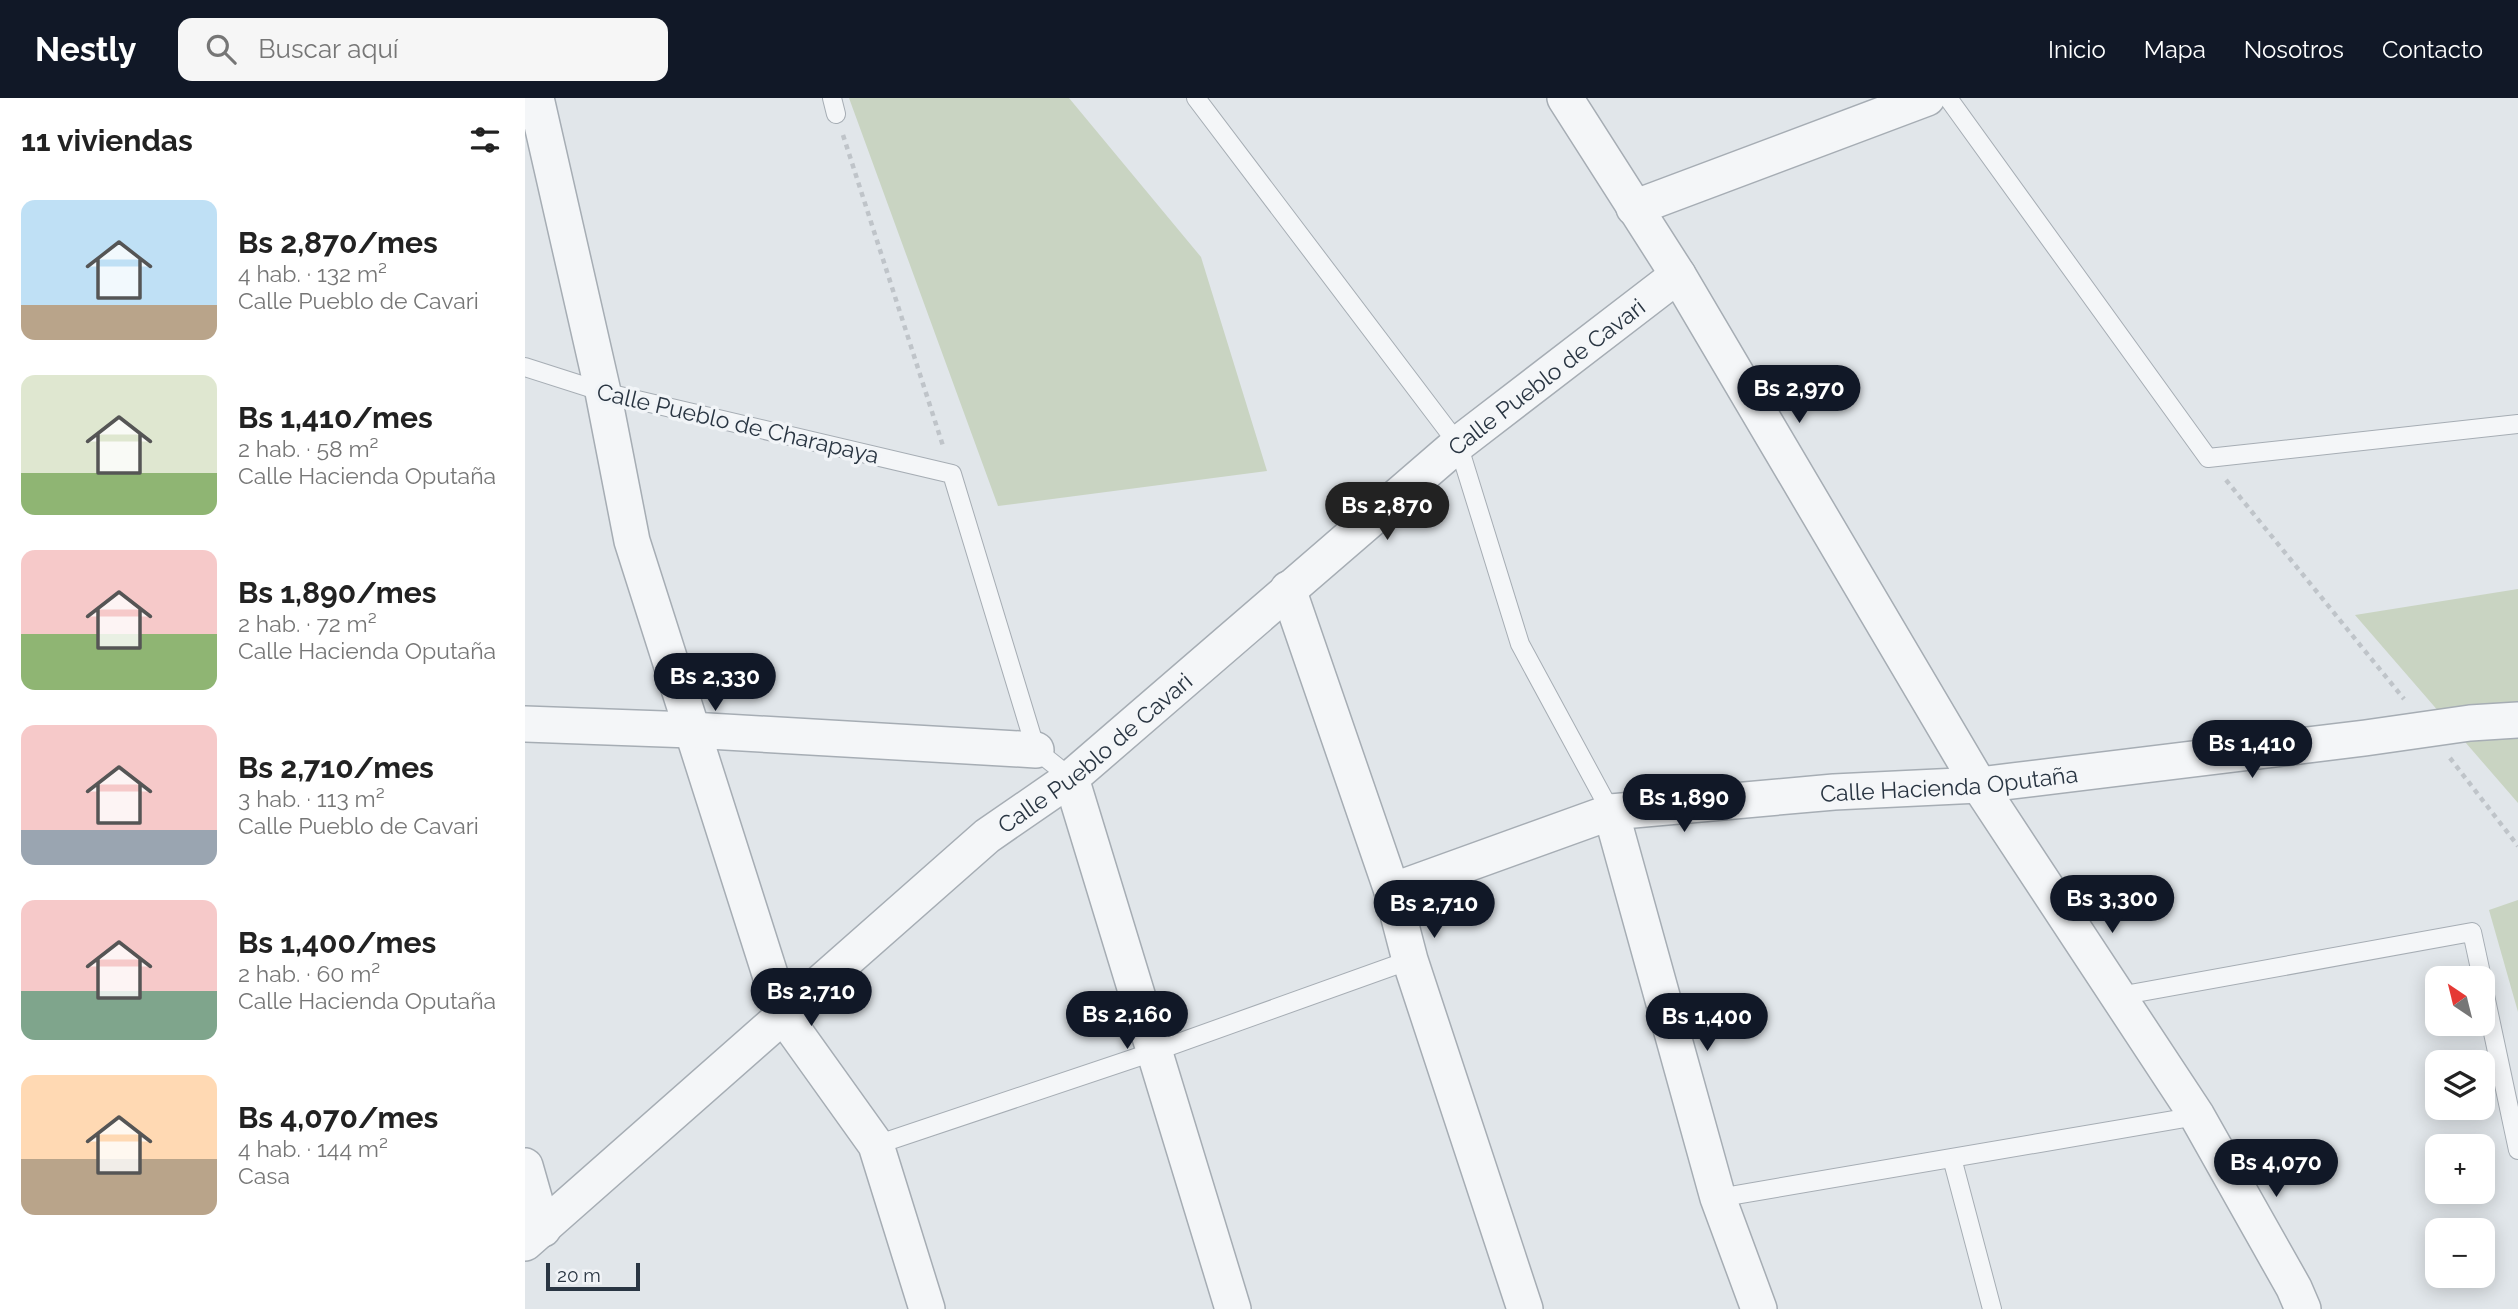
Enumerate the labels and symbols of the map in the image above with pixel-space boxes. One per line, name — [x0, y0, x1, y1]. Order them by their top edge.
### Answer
street label: Calle Pueblo de Cavari — [1442, 292, 1650, 460]
pin: Bs 2,970 — [1727, 366, 1871, 425]
street label: Calle Pueblo de Charapaya — [594, 377, 882, 469]
pin: Bs 2,870 — [1315, 482, 1459, 542]
pin: Bs 2,330 — [643, 654, 787, 713]
street label: Calle Pueblo de Cavari — [992, 667, 1197, 838]
pin: Bs 1,410 — [2180, 720, 2324, 780]
street label: Calle Hacienda Oputaña — [1819, 760, 2079, 807]
pin: Bs 1,890 — [1612, 774, 1756, 834]
pin: Bs 3,300 — [2040, 876, 2184, 935]
pin: Bs 2,710 — [1362, 880, 1506, 940]
north arrow — [2425, 966, 2495, 1036]
pin: Bs 2,710 — [739, 968, 883, 1028]
pin: Bs 2,160 — [1055, 992, 1199, 1051]
pin: Bs 1,400 — [1635, 993, 1779, 1053]
pin: Bs 4,070 — [2204, 1140, 2348, 1199]
scale bar — [546, 1260, 641, 1292]

